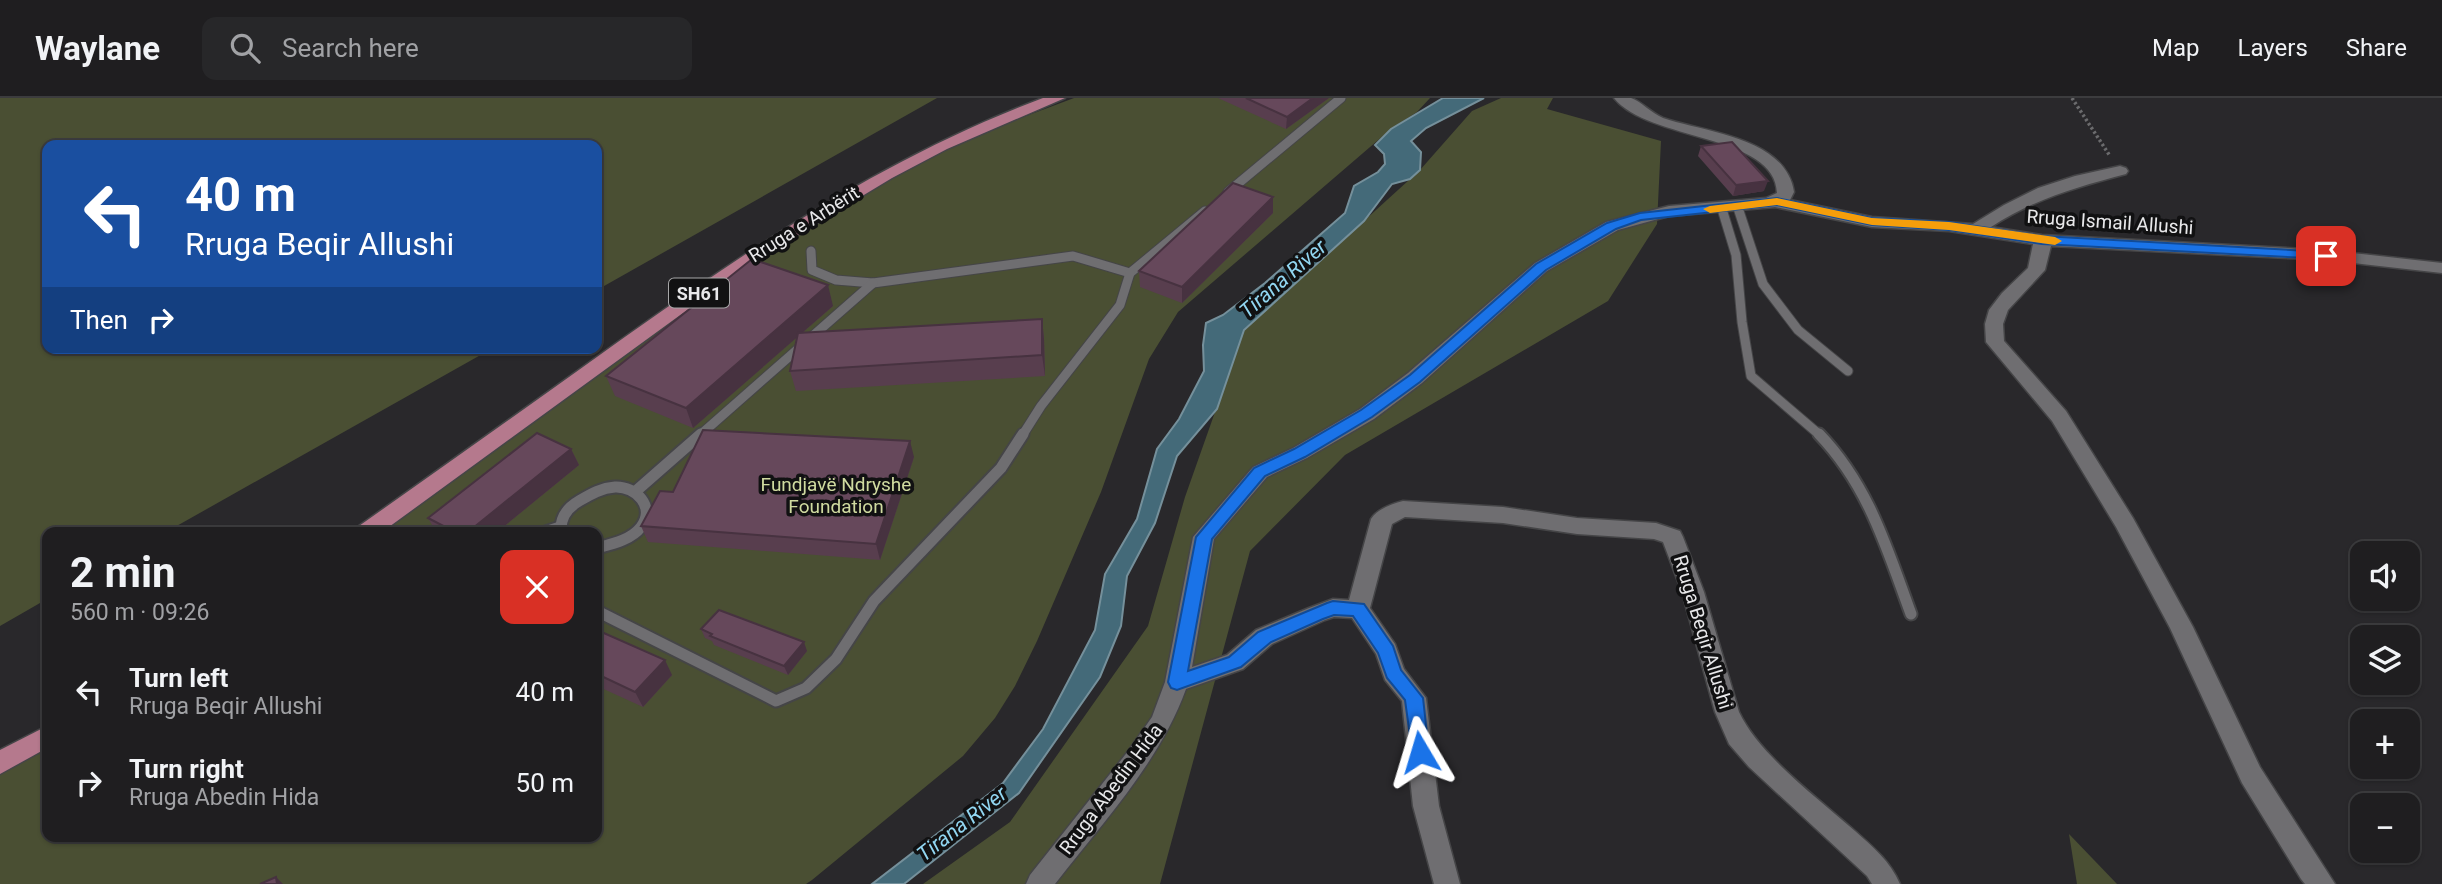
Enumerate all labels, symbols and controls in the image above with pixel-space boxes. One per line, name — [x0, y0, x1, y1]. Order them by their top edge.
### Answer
search box — [202, 17, 692, 80]
text: Waylane — [35, 29, 160, 68]
icon: search — [226, 29, 264, 67]
text: Search here — [282, 33, 419, 63]
text: Map — [2152, 34, 2200, 62]
text: Layers — [2238, 34, 2308, 62]
text: Share — [2346, 34, 2407, 62]
text: 40 m — [185, 166, 296, 223]
icon: left — [70, 168, 161, 259]
street label: Rruga e Arbërit — [744, 181, 864, 267]
street label: Rruga Ismail Allushi — [2026, 205, 2194, 239]
text: Rruga Beqir Allushi — [185, 225, 454, 263]
pin — [2296, 226, 2356, 286]
water label: Tirana River — [1235, 234, 1332, 323]
icon: arrive — [2307, 237, 2345, 275]
road number: SH61 — [669, 278, 729, 308]
icon: right — [142, 301, 180, 339]
text: Then — [70, 305, 128, 335]
park label: Fundjavë Ndryshe Foundation — [761, 473, 911, 518]
map controls — [2350, 541, 2420, 863]
button: sound — [2350, 541, 2420, 611]
text: 2 min — [70, 548, 176, 597]
button: close — [500, 550, 574, 624]
street label: Rruga Beqir Allushi — [1669, 552, 1737, 712]
text: 560 m · 09:26 — [70, 599, 209, 626]
button: layers — [2350, 625, 2420, 695]
text: Turn left — [129, 663, 228, 693]
icon: left — [70, 673, 108, 711]
text: 40 m — [516, 677, 574, 707]
text: Rruga Beqir Allushi — [129, 693, 322, 720]
button: + — [2350, 709, 2420, 779]
position arrow — [1383, 715, 1457, 789]
street label: Rruga Abedin Hida — [1054, 719, 1168, 859]
text: Turn right — [129, 754, 244, 784]
icon: right — [70, 764, 108, 802]
text: 50 m — [516, 768, 574, 798]
water label: Tirana River — [912, 781, 1012, 866]
text: Rruga Abedin Hida — [129, 784, 319, 811]
button: − — [2350, 793, 2420, 863]

